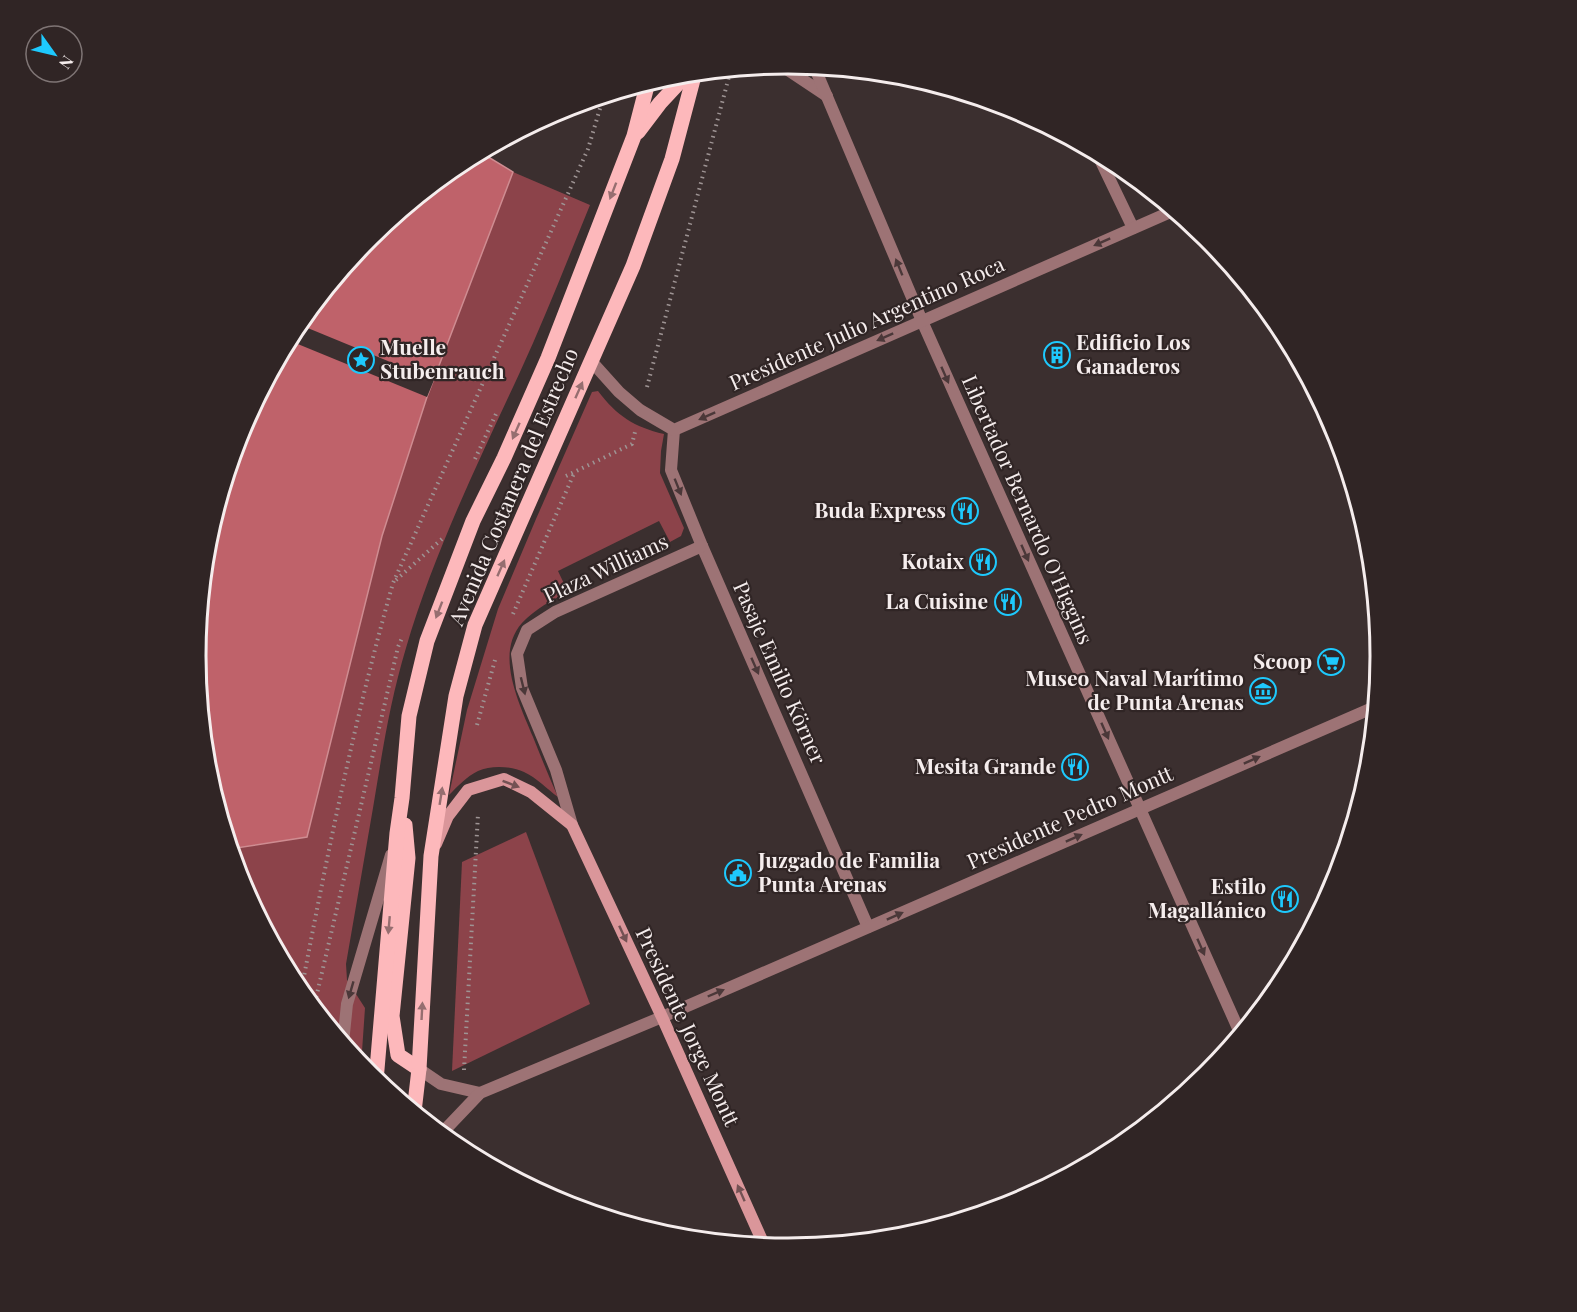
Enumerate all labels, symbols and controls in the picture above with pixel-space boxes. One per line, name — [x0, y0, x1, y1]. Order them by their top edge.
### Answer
north arrow — [24, 24, 84, 84]
text: N — [55, 52, 79, 74]
one-way arrow — [608, 182, 618, 200]
one-way arrow — [1093, 237, 1111, 247]
street label: Presidente Julio Argentino Roca — [724, 249, 1009, 396]
one-way arrow — [894, 258, 904, 276]
place label: Edificio Los Ganaderos — [1076, 327, 1190, 379]
place label: Muelle Stubenrauch — [380, 332, 505, 384]
one-way arrow — [876, 332, 894, 342]
building icon: Edificio Los Ganaderos — [1042, 340, 1072, 370]
street label: Avenida Costanera del Estrecho — [441, 343, 583, 630]
place icon: Muelle Stubenrauch — [346, 345, 376, 375]
one-way arrow — [941, 366, 950, 383]
street label: Libertador Bernardo O'Higgins — [957, 370, 1101, 648]
one-way arrow — [575, 381, 584, 398]
one-way arrow — [698, 411, 716, 421]
one-way arrow — [512, 422, 521, 439]
one-way arrow — [674, 478, 683, 496]
place label: Buda Express — [814, 495, 946, 523]
restaurant icon: Buda Express — [950, 496, 980, 526]
street label: Plaza Williams — [538, 526, 672, 608]
one-way arrow — [1020, 544, 1030, 562]
place label: Kotaix — [901, 546, 965, 574]
restaurant icon: Kotaix — [968, 547, 998, 577]
one-way arrow — [496, 560, 505, 577]
street label: Pasaje Emilio Körner — [728, 576, 834, 769]
place label: La Cuisine — [886, 586, 988, 614]
restaurant icon: La Cuisine — [993, 587, 1023, 617]
one-way arrow — [434, 601, 444, 619]
place label: Scoop — [1253, 646, 1312, 674]
supermarket icon: Scoop — [1316, 647, 1346, 677]
one-way arrow — [750, 658, 760, 676]
place label: Museo Naval Marítimo de Punta Arenas — [1025, 663, 1244, 715]
museum icon: Museo Naval Marítimo de Punta Arenas — [1248, 676, 1278, 706]
one-way arrow — [518, 677, 528, 695]
one-way arrow — [1100, 722, 1109, 739]
place label: Mesita Grande — [915, 751, 1056, 779]
restaurant icon: Mesita Grande — [1060, 752, 1090, 782]
one-way arrow — [1244, 755, 1262, 765]
street label: Presidente Pedro Montt — [962, 758, 1177, 874]
one-way arrow — [503, 779, 521, 789]
one-way arrow — [436, 786, 445, 805]
one-way arrow — [1065, 833, 1082, 842]
place label: Juzgado de Familia Punta Arenas — [757, 845, 940, 897]
public building icon: Juzgado de Familia Punta Arenas — [723, 858, 753, 888]
place label: Estilo Magallánico — [1148, 871, 1266, 923]
restaurant icon: Estilo Magallánico — [1270, 884, 1300, 914]
one-way arrow — [886, 910, 904, 920]
one-way arrow — [384, 916, 394, 935]
street label: Presidente Jorge Montt — [630, 922, 747, 1130]
one-way arrow — [619, 926, 628, 943]
one-way arrow — [1197, 938, 1207, 956]
one-way arrow — [346, 981, 355, 999]
one-way arrow — [707, 988, 725, 998]
one-way arrow — [418, 1001, 427, 1020]
one-way arrow — [737, 1185, 746, 1202]

